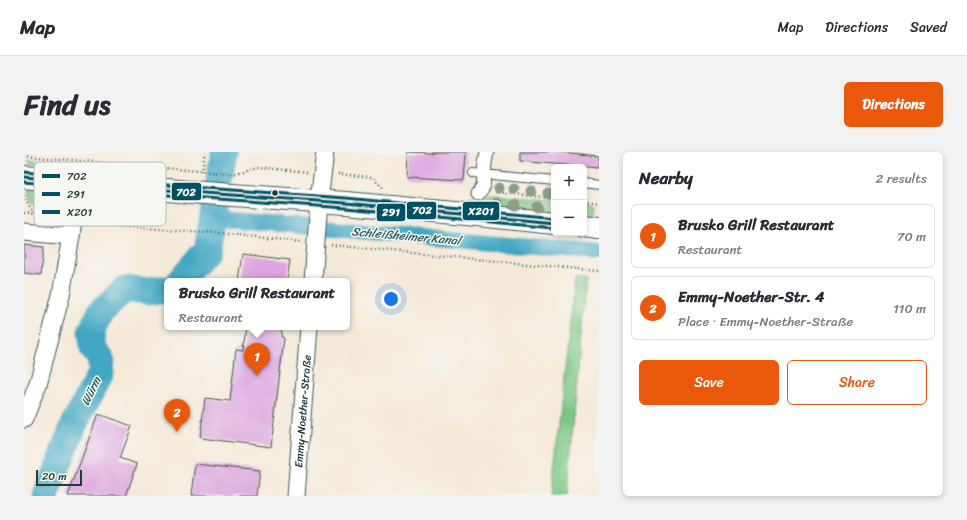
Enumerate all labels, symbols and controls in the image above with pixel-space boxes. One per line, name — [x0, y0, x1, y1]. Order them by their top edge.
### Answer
text: Map — [20, 11, 55, 44]
text: Map — [777, 15, 803, 40]
text: Directions — [825, 15, 888, 40]
text: Saved — [910, 15, 947, 40]
text: Find us — [24, 80, 111, 129]
button: Directions — [844, 82, 943, 127]
legend — [34, 162, 166, 226]
text: Nearby — [639, 163, 693, 193]
map controls — [551, 164, 587, 236]
button: + — [551, 164, 587, 200]
text: 702 — [67, 167, 87, 186]
text: 2 results — [876, 167, 927, 190]
line badge: 702 — [171, 182, 202, 201]
text: 702 — [176, 183, 196, 202]
text: 291 — [67, 185, 85, 204]
unlabelled marker — [270, 188, 280, 198]
button: − — [551, 200, 587, 236]
line badge: 702 — [406, 201, 437, 220]
text: 702 — [412, 201, 432, 220]
line badge: X201 — [462, 201, 500, 221]
text: X201 — [467, 202, 494, 221]
text: X201 — [66, 203, 93, 222]
line badge: 291 — [376, 203, 406, 222]
text: 291 — [381, 203, 400, 222]
text: Brusko Grill Restaurant — [678, 212, 834, 238]
water label: Schleißheimer Kanal — [351, 220, 464, 252]
text: 1 — [650, 225, 656, 248]
text: 70 m — [897, 225, 926, 248]
text: Restaurant — [678, 238, 742, 261]
popup — [164, 278, 350, 330]
text: Brusko Grill Restaurant — [179, 280, 335, 306]
text: Emmy-Noether-Str. 4 — [678, 284, 824, 310]
your location — [381, 289, 401, 309]
text: 2 — [649, 297, 657, 320]
text: 110 m — [893, 297, 926, 320]
text: Restaurant — [179, 306, 243, 329]
text: Place · Emmy-Noether-Straße — [678, 310, 853, 333]
pin: 1 — [244, 343, 270, 376]
street label: Emmy-Noether-Straße — [289, 354, 316, 468]
button: Save — [639, 360, 779, 405]
button: Share — [787, 360, 927, 405]
water label: Würm — [75, 372, 108, 409]
pin: 2 — [164, 399, 190, 432]
text: 20 m — [42, 467, 67, 486]
scale bar — [36, 468, 82, 487]

